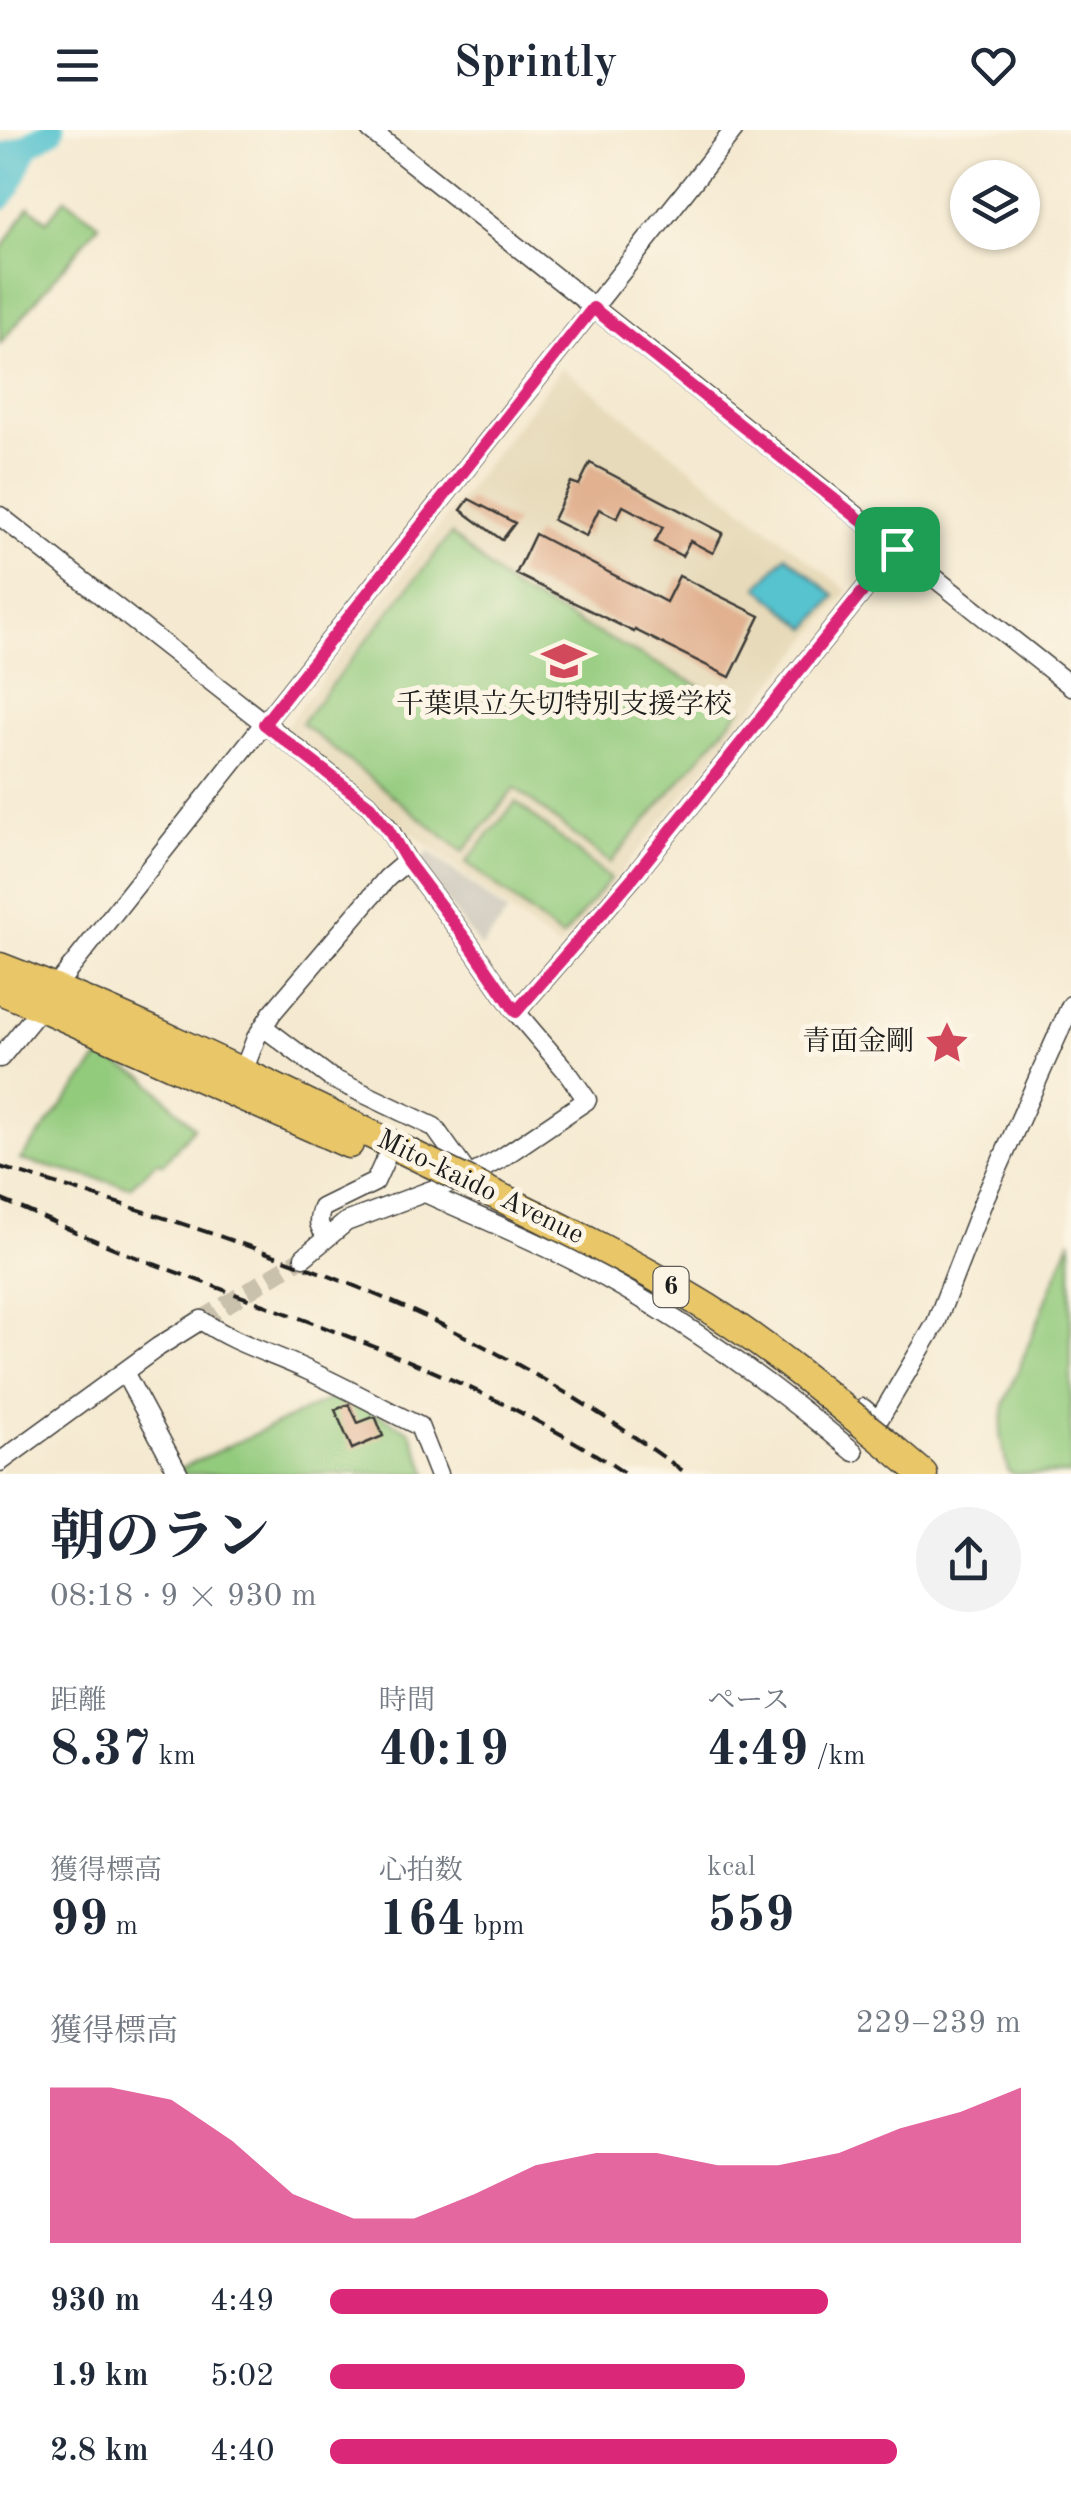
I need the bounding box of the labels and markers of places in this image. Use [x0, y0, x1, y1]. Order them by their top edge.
pin [855, 507, 940, 592]
school or university icon: 千葉県立矢切特別支援学校 [540, 637, 588, 685]
place label: 千葉県立矢切特別支援学校 [396, 689, 732, 720]
place icon: 青面金剛 [923, 1019, 971, 1067]
place label: 青面金剛 [802, 1026, 914, 1057]

